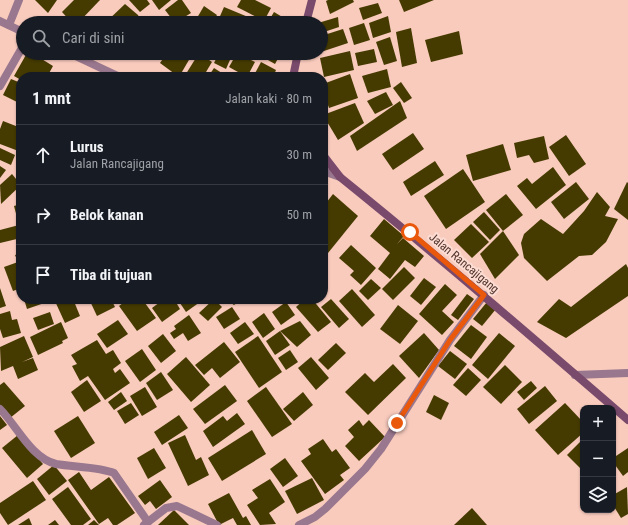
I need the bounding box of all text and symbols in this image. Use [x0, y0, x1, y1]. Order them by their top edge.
search box [16, 16, 328, 60]
icon: search [30, 27, 52, 49]
text: Cari di sini [62, 29, 124, 47]
text: 1 mnt [32, 88, 71, 108]
text: Jalan kaki · 80 m [225, 91, 312, 106]
text: Lurus [70, 138, 104, 156]
icon: ahead [32, 144, 54, 166]
text: 30 m [286, 147, 312, 162]
text: Jalan Rancajigang [70, 156, 164, 171]
icon: right [32, 204, 54, 226]
text: Belok kanan [70, 206, 144, 224]
text: 50 m [286, 207, 312, 222]
route start [401, 223, 419, 241]
street label: Jalan Rancajigang [426, 230, 502, 296]
icon: arrive [32, 264, 54, 286]
text: Tiba di tujuan [70, 266, 152, 284]
map controls [580, 405, 616, 513]
button: + [580, 405, 616, 441]
route end [388, 414, 406, 432]
button: − [580, 441, 616, 477]
button: layers [580, 477, 616, 513]

